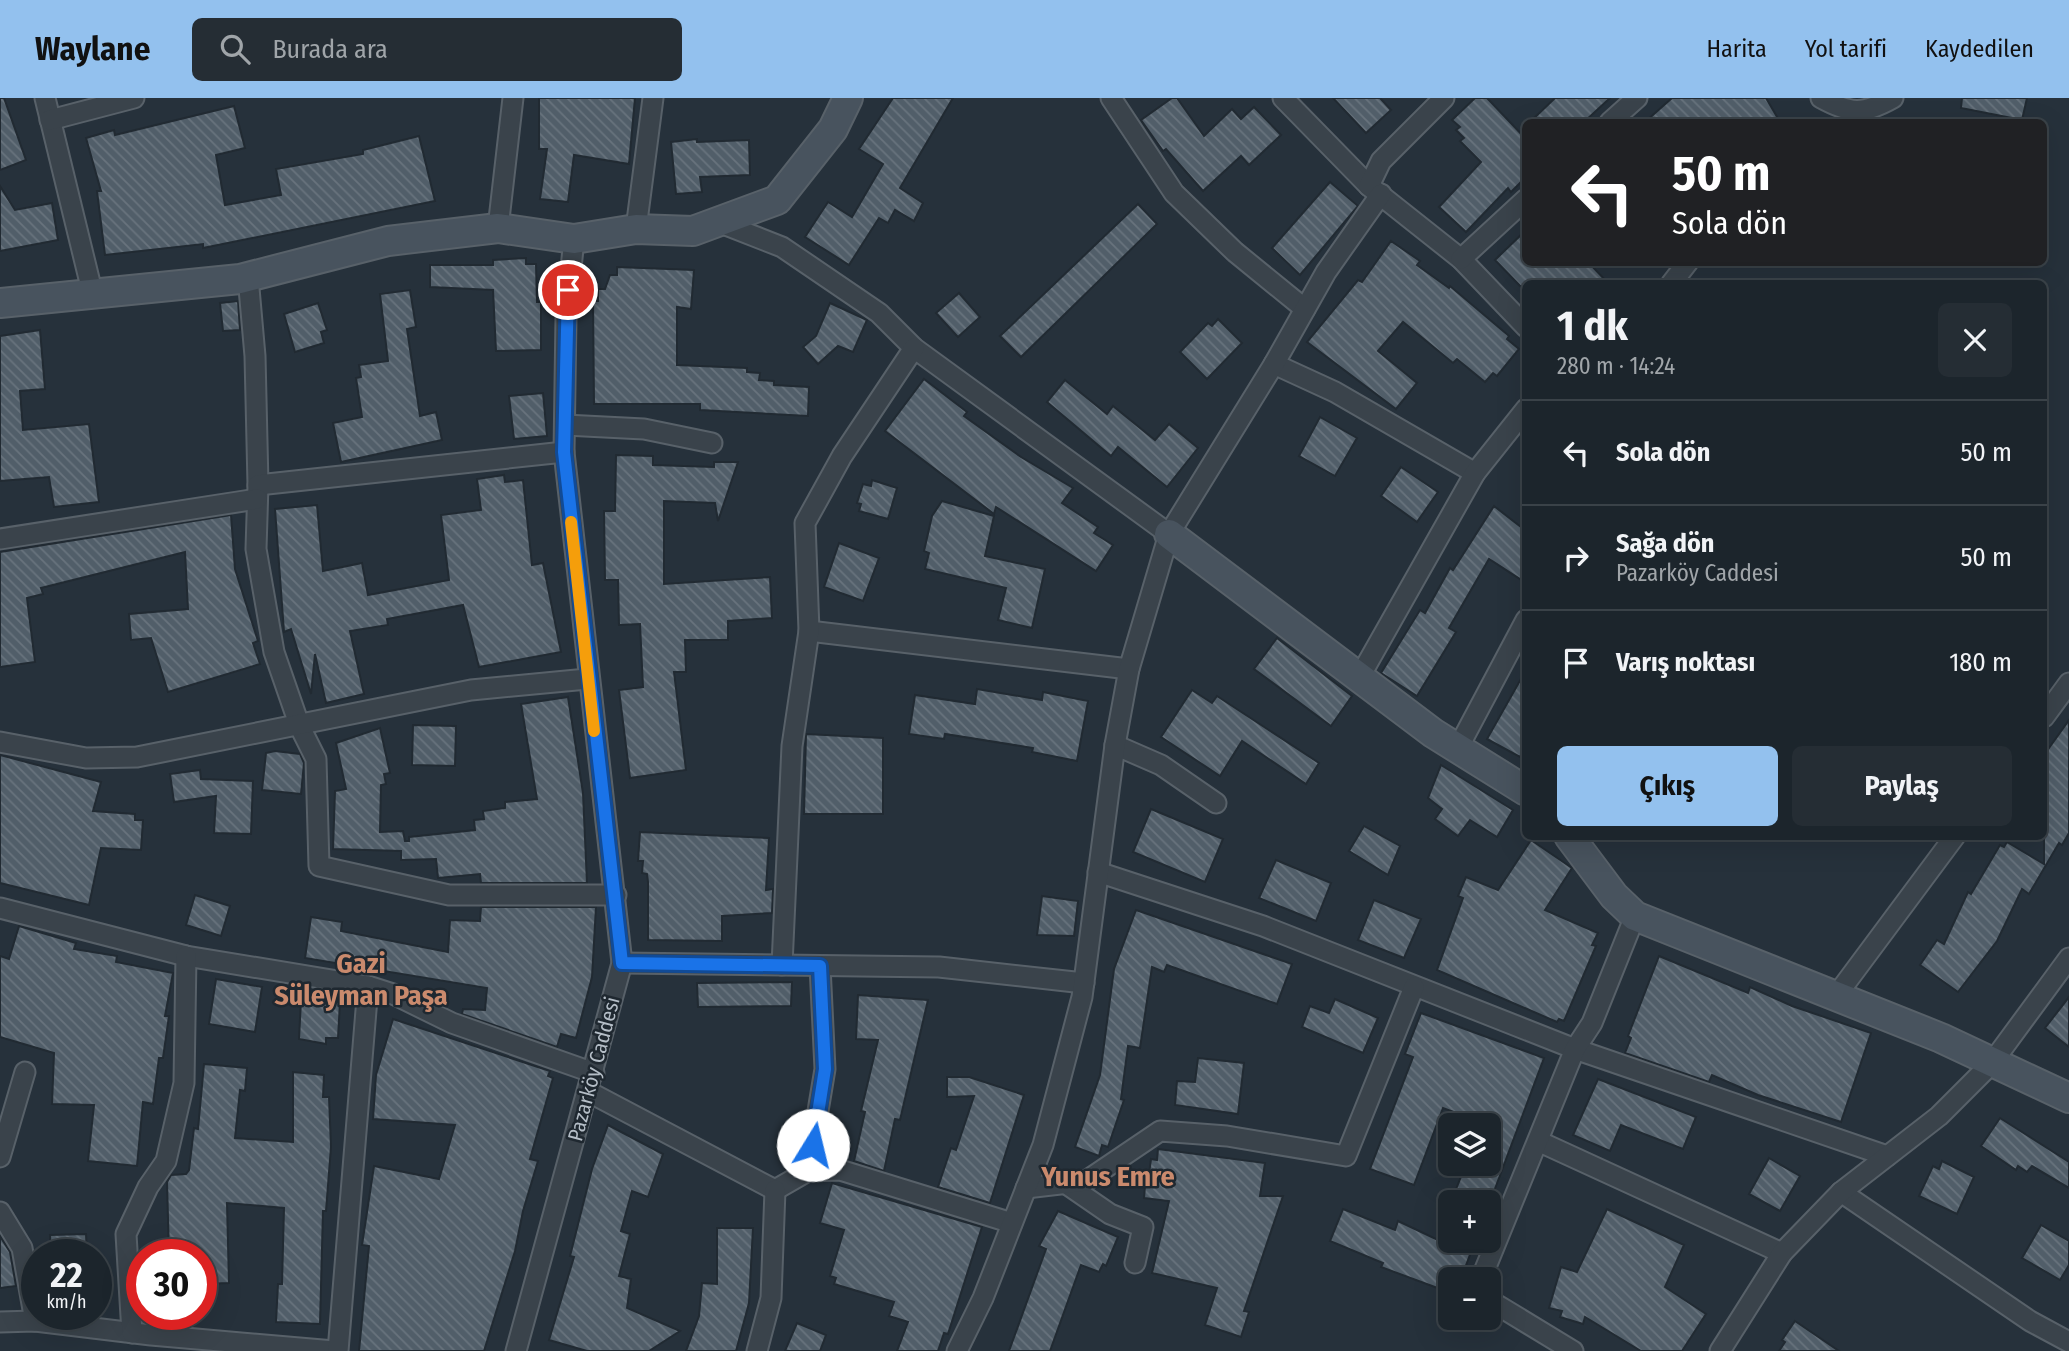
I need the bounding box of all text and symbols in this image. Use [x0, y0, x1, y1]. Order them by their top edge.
search box [192, 18, 682, 81]
text: Waylane [35, 29, 150, 69]
icon: search [216, 30, 254, 68]
text: Burada ara [272, 34, 388, 65]
text: Harita [1707, 35, 1767, 63]
text: Yol tarifi [1805, 35, 1887, 63]
text: Kaydedilen [1925, 35, 2034, 63]
text: 50 m [1672, 144, 1770, 203]
icon: left [1557, 147, 1648, 238]
text: Sola dön [1672, 204, 1787, 242]
pin [538, 260, 598, 320]
icon: arrive [549, 271, 587, 309]
text: 1 dk [1557, 301, 1628, 351]
button: close [1938, 303, 2012, 377]
text: 280 m · 14:24 [1557, 352, 1675, 380]
icon: left [1557, 434, 1595, 472]
text: Sola dön [1616, 437, 1710, 468]
text: 50 m [1960, 437, 2012, 468]
text: Sağa dön [1616, 528, 1715, 559]
icon: right [1557, 539, 1595, 577]
text: 50 m [1960, 542, 2012, 573]
text: Pazarköy Caddesi [1616, 559, 1779, 587]
icon: arrive [1557, 644, 1595, 682]
text: Varış noktası [1616, 647, 1755, 678]
text: 180 m [1949, 647, 2012, 678]
button: Çıkış [1557, 746, 1778, 826]
button: Paylaş [1792, 746, 2012, 826]
district label: Gazi Süleyman Paşa [274, 947, 448, 1012]
street label: Pazarköy Caddesi [562, 994, 626, 1144]
position arrow [776, 1108, 850, 1182]
map controls [1438, 1113, 1501, 1330]
button: layers [1438, 1113, 1501, 1176]
district label: Yunus Emre [1040, 1160, 1175, 1193]
button: + [1438, 1190, 1501, 1253]
speed limit sign: 30 [126, 1239, 217, 1330]
text: 22 [50, 1254, 83, 1296]
button: − [1438, 1267, 1501, 1330]
text: km/h [46, 1291, 87, 1313]

